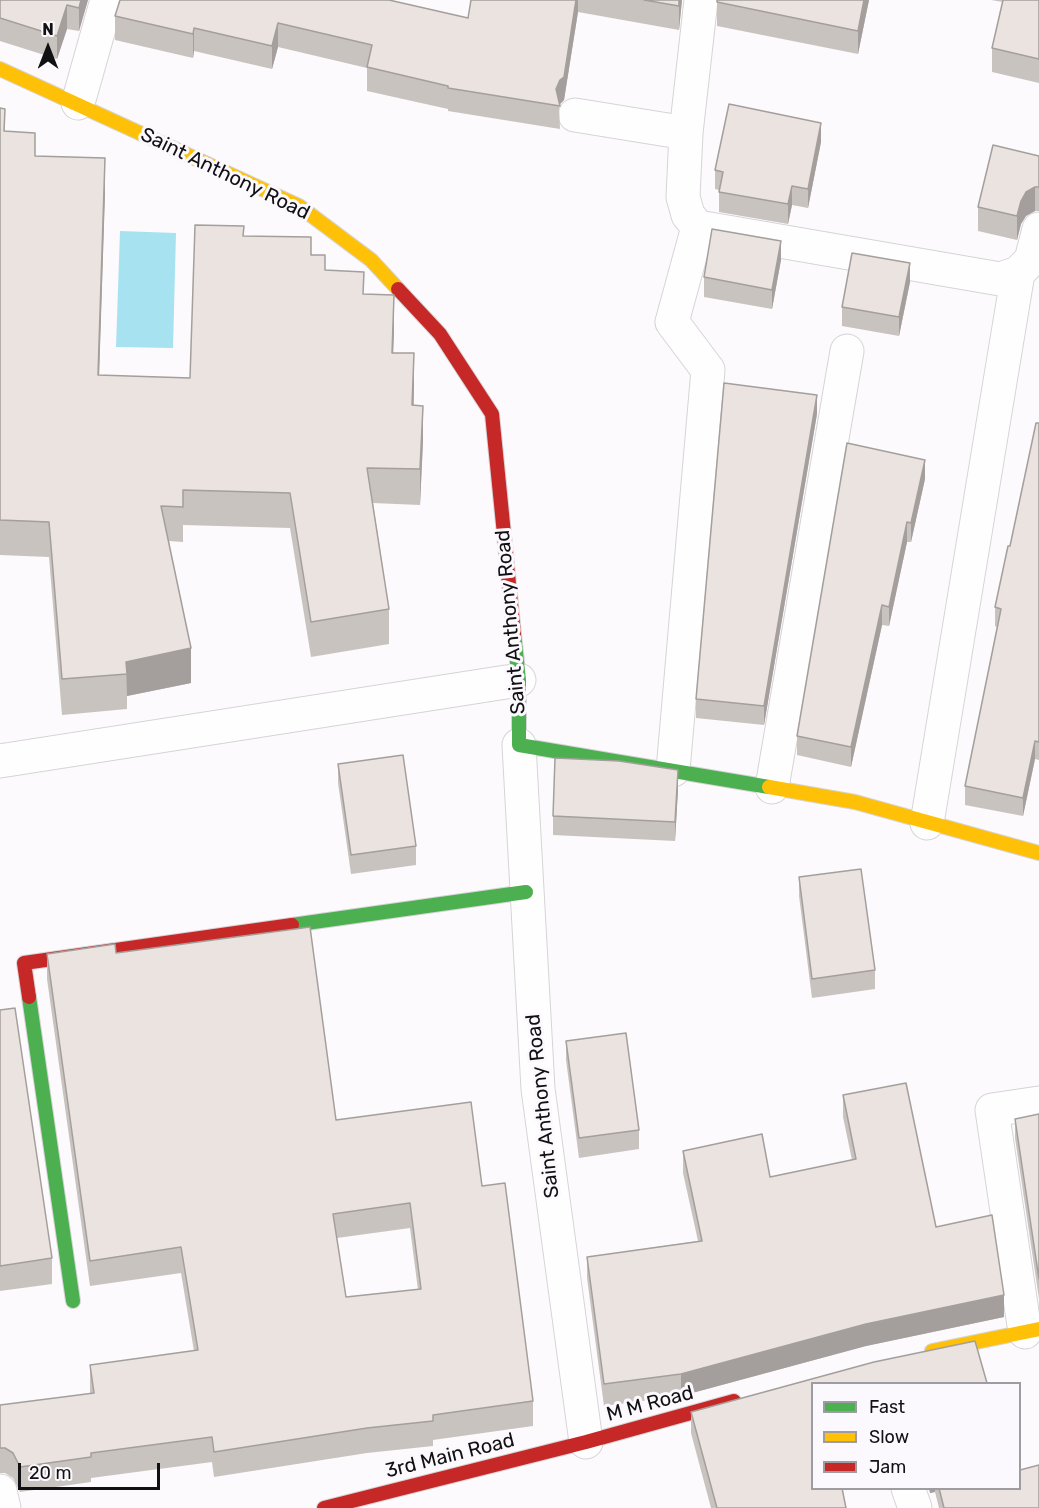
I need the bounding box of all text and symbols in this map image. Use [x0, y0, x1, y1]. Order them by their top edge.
north arrow [18, 18, 78, 78]
text: N [42, 20, 54, 39]
street label: Saint Anthony Road [137, 123, 313, 225]
street label: Saint Anthony Road [491, 529, 531, 715]
street label: Saint Anthony Road [521, 1013, 565, 1199]
street label: M M Road [604, 1381, 696, 1427]
legend [811, 1382, 1021, 1490]
text: Fast [869, 1396, 905, 1418]
text: Slow [869, 1426, 909, 1448]
street label: 3rd Main Road [383, 1428, 517, 1484]
scale bar [21, 1451, 164, 1489]
text: Jam [869, 1456, 906, 1478]
text: 20 m [29, 1462, 71, 1484]

